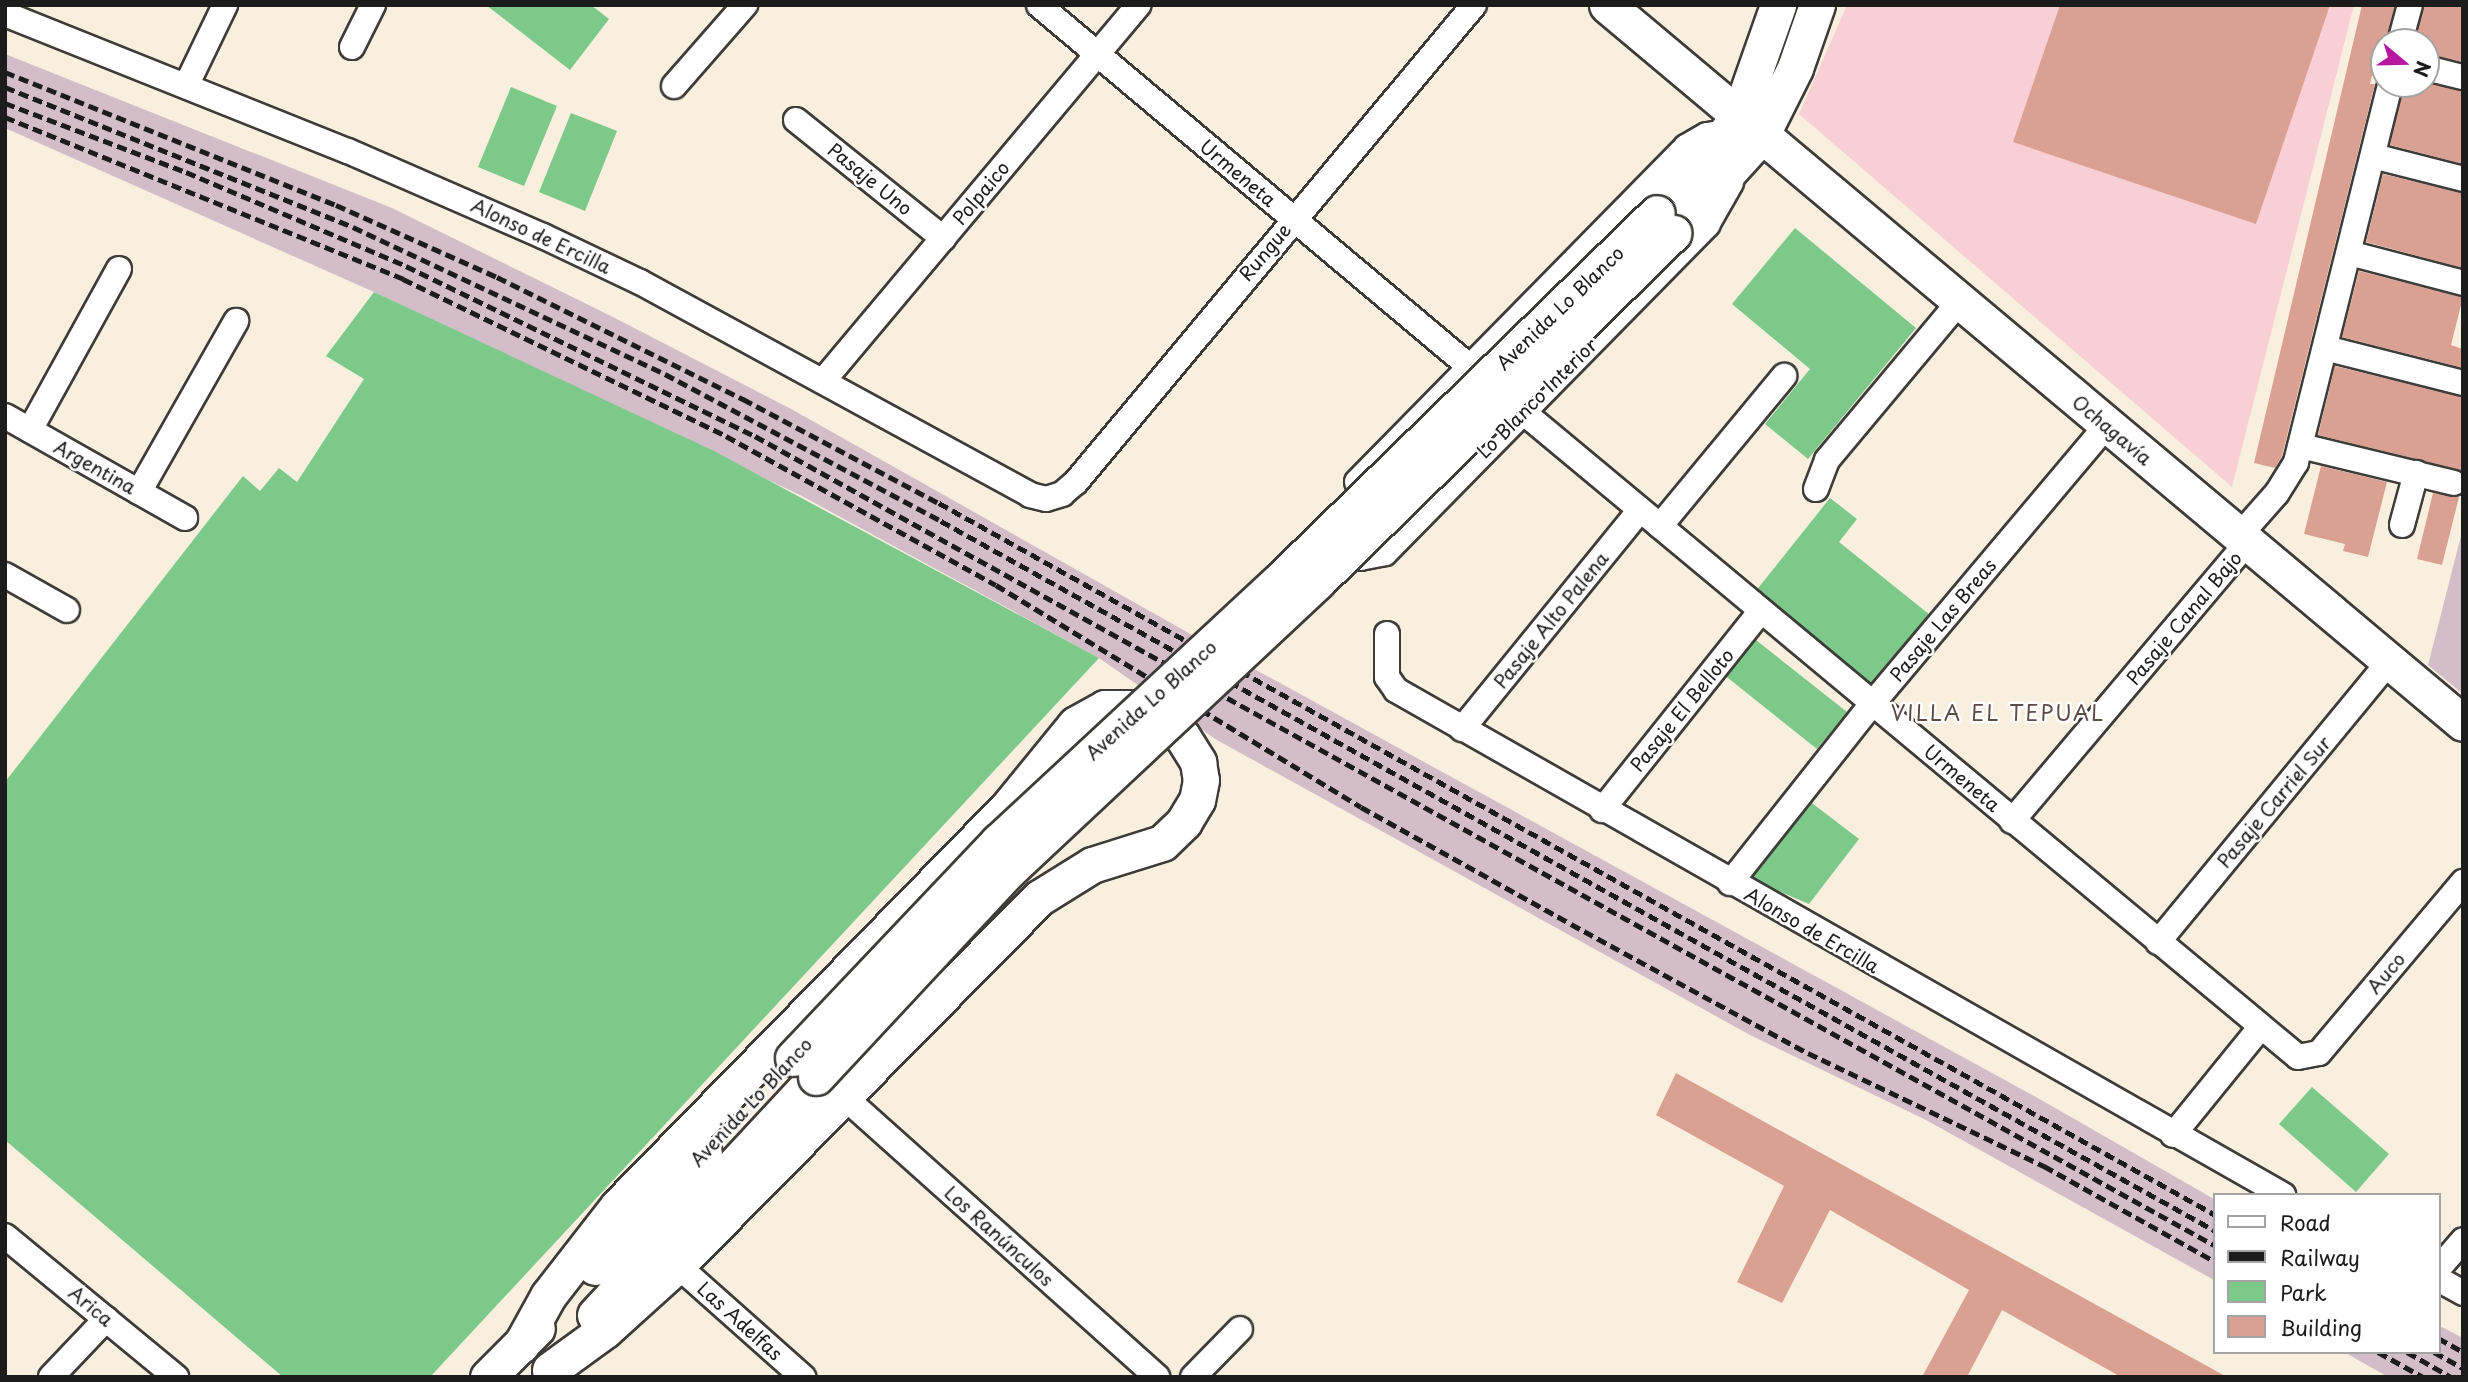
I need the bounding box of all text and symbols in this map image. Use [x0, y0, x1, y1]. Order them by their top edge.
north arrow [2370, 28, 2440, 98]
text: N [2407, 58, 2439, 81]
street label: Urmeneta [1195, 135, 1281, 211]
street label: Pasaje Uno [823, 138, 917, 220]
street label: Polpaico [948, 157, 1014, 229]
street label: Alonso de Ercilla [467, 193, 615, 279]
street label: Rungue [1234, 218, 1296, 286]
street label: Avenida Lo Blanco [1491, 241, 1629, 375]
street label: Lo Blanco Interior [1471, 332, 1603, 464]
street label: Ochagavía [2068, 390, 2156, 470]
street label: Argentina [50, 435, 140, 499]
street label: Pasaje Alto Palena [1489, 547, 1613, 693]
street label: Pasaje Canal Bajo [2122, 548, 2246, 688]
street label: Pasaje Las Breas [1885, 554, 2001, 686]
street label: Avenida Lo Blanco [1081, 635, 1221, 765]
street label: Pasaje El Belloto [1625, 644, 1739, 776]
district label: VILLA EL TEPUAL [1894, 699, 2102, 725]
street label: Pasaje Carriel Sur [2212, 732, 2336, 872]
street label: Urmeneta [1919, 740, 2005, 816]
street label: Alonso de Ercilla [1740, 882, 1884, 978]
street label: Auco [2362, 948, 2410, 998]
street label: Avenida Lo Blanco [685, 1033, 817, 1171]
street label: Los Ranúnculos [940, 1181, 1058, 1291]
legend [2212, 1193, 2440, 1354]
text: Road [2280, 1206, 2331, 1238]
text: Railway [2280, 1241, 2360, 1273]
text: Park [2280, 1276, 2327, 1308]
street label: Las Adelfas [693, 1277, 787, 1365]
street label: Arica [64, 1281, 118, 1331]
text: Building [2280, 1311, 2362, 1343]

